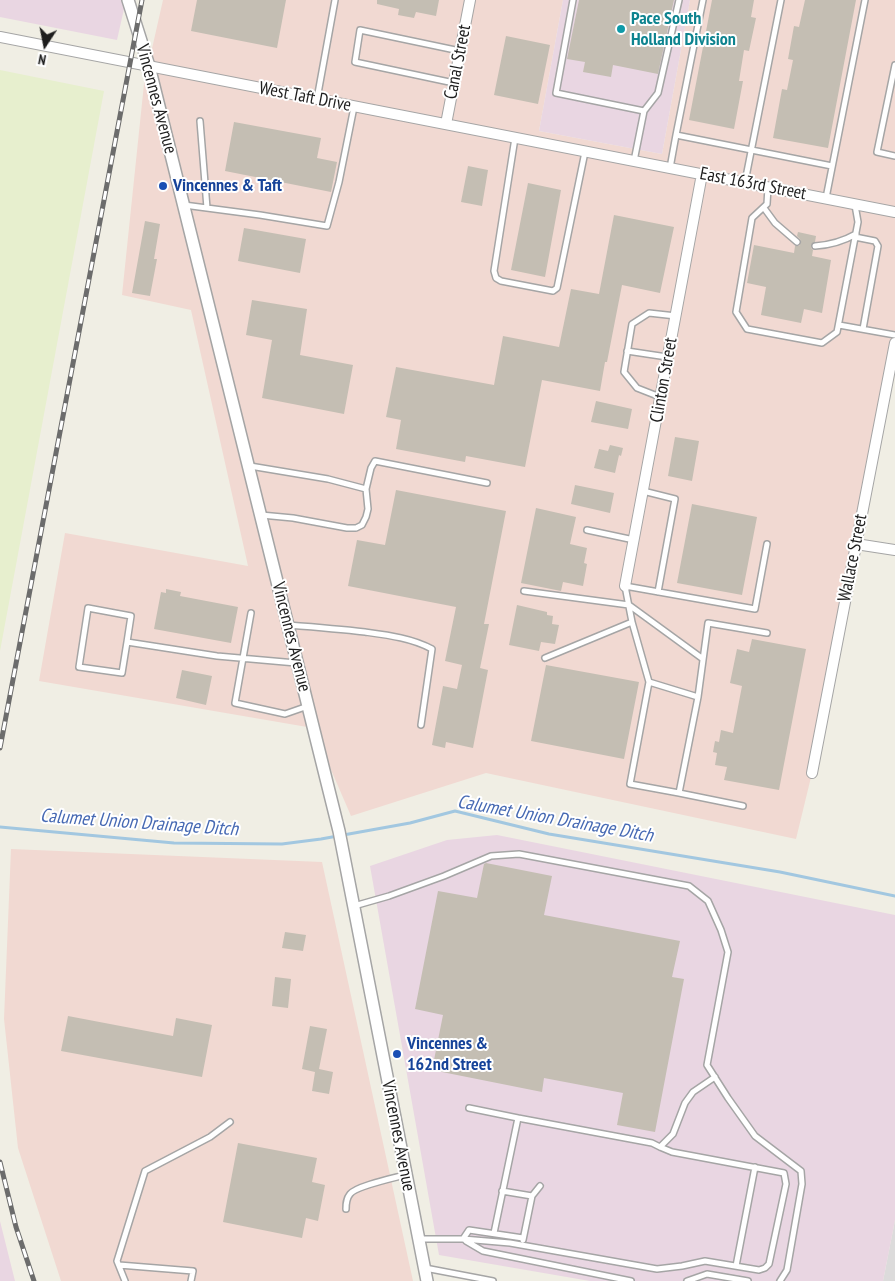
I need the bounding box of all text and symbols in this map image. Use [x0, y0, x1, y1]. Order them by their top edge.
place label: Pace South Holland Division [631, 8, 736, 50]
north arrow [20, 20, 70, 70]
street label: Canal Street [440, 23, 476, 101]
marker: Pace South Holland Division [615, 23, 627, 35]
street label: Vincennes Avenue [131, 42, 181, 156]
text: N [37, 50, 48, 69]
street label: West Taft Drive [257, 77, 353, 117]
street label: East 163rd Street [698, 163, 808, 205]
place label: Vincennes & Taft [173, 175, 282, 197]
marker: Vincennes & Taft [157, 180, 169, 192]
street label: Clinton Street [646, 336, 682, 424]
street label: Wallace Street [834, 512, 872, 604]
street label: Vincennes Avenue [267, 580, 315, 694]
water label: Calumet Union Drainage Ditch [455, 791, 655, 847]
water label: Calumet Union Drainage Ditch [39, 805, 239, 841]
place label: Vincennes & 162nd Street [407, 1033, 492, 1076]
marker: Vincennes & 162nd Street [391, 1048, 403, 1060]
street label: Vincennes Avenue [377, 1079, 419, 1193]

